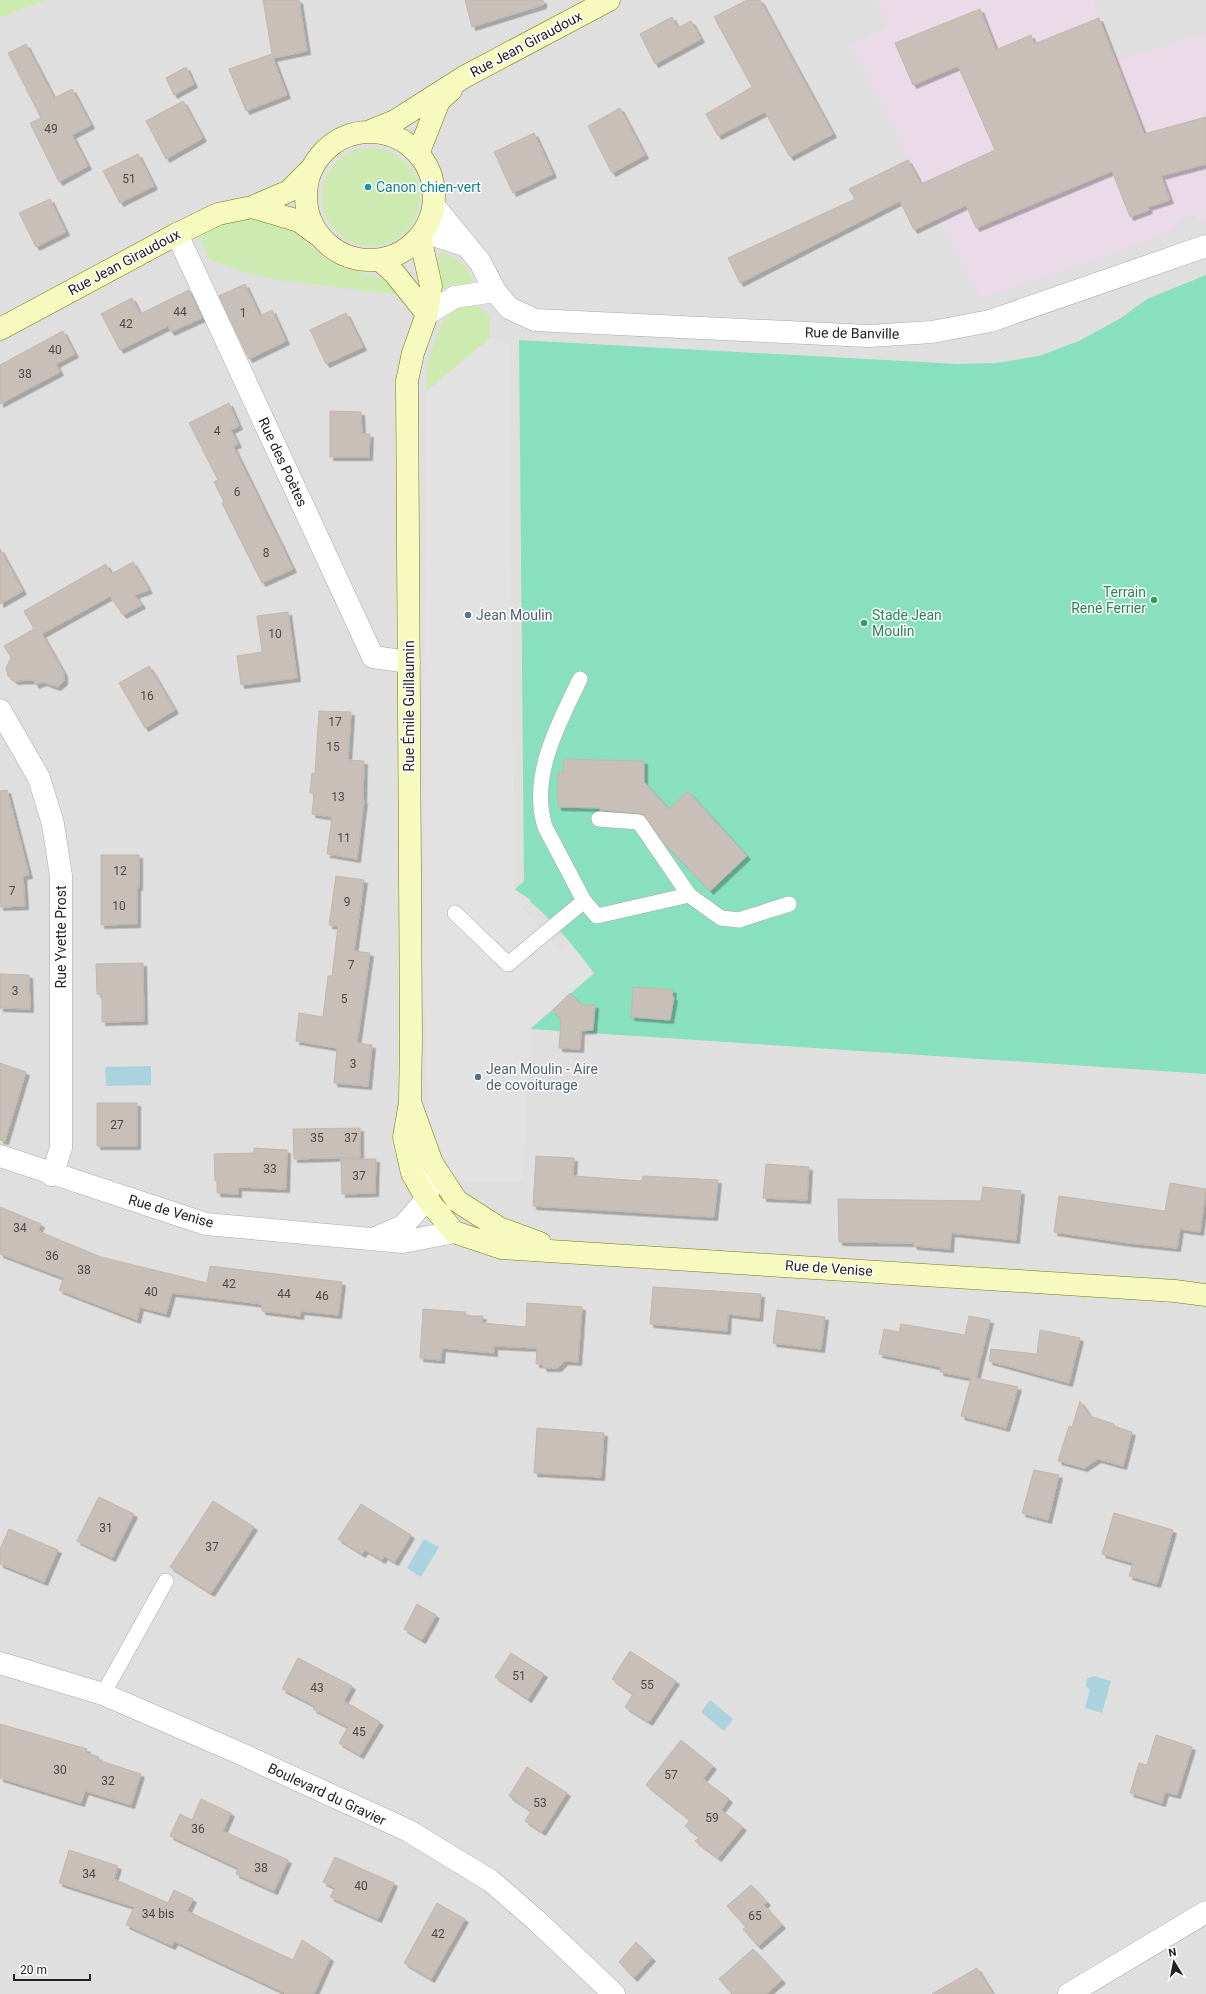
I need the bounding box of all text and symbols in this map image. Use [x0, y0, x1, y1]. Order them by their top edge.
street label: Rue Jean Giraudoux [467, 8, 585, 80]
house number: 49 [44, 122, 58, 136]
house number: 51 [122, 172, 136, 186]
place label: Canon chien-vert [376, 179, 481, 195]
marker: Canon chien-vert [363, 182, 373, 192]
street label: Rue Jean Giraudoux [65, 226, 183, 298]
house number: 44 [173, 305, 187, 319]
house number: 1 [240, 306, 246, 320]
house number: 42 [119, 317, 133, 331]
street label: Rue de Banville [805, 324, 899, 342]
house number: 40 [48, 343, 62, 357]
house number: 38 [18, 367, 32, 381]
street label: Rue des Poètes [255, 415, 311, 509]
house number: 4 [214, 424, 221, 438]
house number: 6 [234, 485, 241, 499]
house number: 8 [263, 546, 270, 560]
place label: Terrain René Ferrier [1071, 584, 1146, 616]
marker: Terrain René Ferrier [1149, 595, 1159, 605]
place label: Jean Moulin [476, 607, 552, 623]
place label: Stade Jean Moulin [872, 607, 942, 639]
marker: Jean Moulin [463, 610, 473, 620]
marker: Stade Jean Moulin [859, 618, 869, 628]
house number: 10 [268, 627, 282, 641]
street label: Rue Émile Guillaumin [400, 640, 417, 772]
house number: 16 [140, 689, 154, 703]
house number: 17 [328, 715, 342, 729]
house number: 15 [326, 740, 340, 754]
house number: 13 [331, 790, 345, 804]
house number: 11 [337, 831, 351, 845]
house number: 12 [113, 864, 127, 878]
house number: 7 [9, 884, 16, 898]
street label: Rue Yvette Prost [53, 885, 69, 988]
house number: 9 [344, 895, 350, 909]
house number: 10 [112, 899, 126, 913]
house number: 7 [348, 958, 355, 972]
house number: 3 [12, 984, 18, 998]
house number: 5 [341, 992, 348, 1006]
house number: 3 [350, 1057, 356, 1071]
place label: Jean Moulin - Aire de covoiturage [486, 1061, 598, 1093]
marker: Jean Moulin - Aire de covoiturage [473, 1072, 483, 1082]
house number: 27 [110, 1118, 124, 1132]
house number: 35 [310, 1131, 324, 1145]
house number: 37 [344, 1131, 358, 1145]
house number: 33 [263, 1162, 277, 1176]
house number: 37 [352, 1169, 366, 1183]
street label: Rue de Venise [127, 1191, 215, 1231]
house number: 34 [13, 1221, 27, 1235]
house number: 36 [45, 1249, 59, 1263]
street label: Rue de Venise [785, 1257, 873, 1279]
house number: 38 [77, 1263, 91, 1277]
house number: 42 [222, 1277, 236, 1291]
house number: 40 [144, 1285, 158, 1299]
house number: 44 [277, 1287, 291, 1301]
house number: 46 [315, 1289, 329, 1303]
house number: 31 [99, 1521, 113, 1535]
house number: 37 [205, 1540, 219, 1554]
house number: 51 [512, 1669, 526, 1683]
house number: 55 [640, 1678, 654, 1692]
house number: 43 [310, 1681, 324, 1695]
house number: 45 [352, 1725, 366, 1739]
street label: Boulevard du Gravier [265, 1760, 389, 1828]
house number: 30 [53, 1763, 67, 1777]
house number: 57 [664, 1768, 678, 1782]
house number: 32 [101, 1774, 115, 1788]
house number: 53 [533, 1796, 547, 1810]
house number: 59 [705, 1811, 719, 1825]
house number: 36 [191, 1822, 205, 1836]
house number: 38 [254, 1861, 268, 1875]
house number: 34 [82, 1867, 96, 1881]
house number: 40 [354, 1879, 368, 1893]
house number: 34 bis [142, 1907, 174, 1921]
house number: 65 [748, 1909, 762, 1923]
house number: 42 [431, 1927, 445, 1941]
north arrow [1154, 1942, 1194, 1982]
text: N [1167, 1946, 1178, 1960]
scale bar [14, 1956, 90, 1982]
text: 20 m [20, 1963, 47, 1977]

